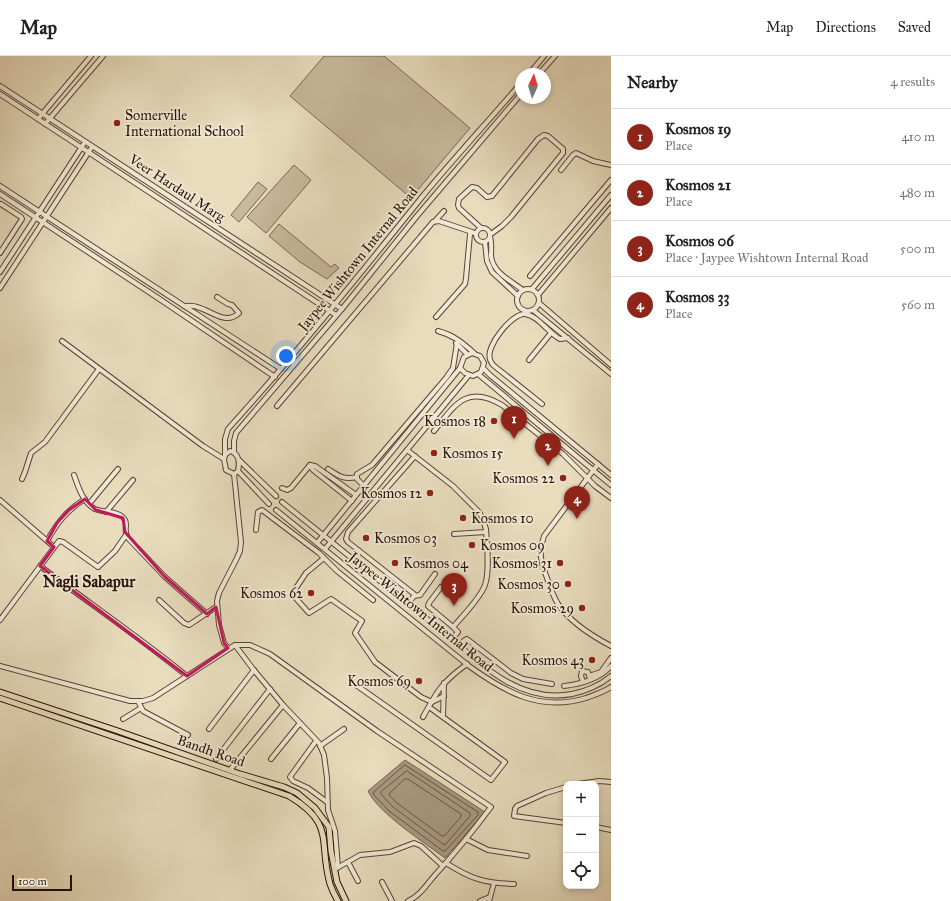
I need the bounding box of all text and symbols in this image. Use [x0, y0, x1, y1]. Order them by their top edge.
text: Map [20, 16, 57, 39]
text: Map [766, 19, 793, 36]
text: Directions [815, 19, 876, 36]
text: Saved [898, 19, 931, 36]
north arrow [515, 68, 551, 104]
text: Nearby [627, 72, 678, 93]
text: 4 results [890, 74, 935, 90]
place label: Somerville International School [125, 107, 244, 140]
marker: Somerville International School [112, 118, 122, 128]
text: Kosmos 19 [665, 120, 731, 138]
text: 1 [637, 129, 643, 145]
text: 410 m [901, 129, 935, 145]
text: Place [665, 138, 692, 154]
street label: Veer Hardaul Marg [125, 150, 229, 226]
text: Kosmos 21 [665, 176, 731, 194]
street label: Jaypee Wishtown Internal Road [293, 183, 422, 337]
text: 2 [637, 185, 643, 201]
text: 480 m [900, 185, 935, 201]
text: Place [665, 194, 692, 210]
text: Kosmos 06 [665, 232, 734, 250]
text: 3 [637, 241, 643, 257]
text: 500 m [900, 241, 935, 257]
text: Place · Jaypee Wishtown Internal Road [665, 250, 869, 266]
text: Kosmos 33 [665, 288, 730, 306]
text: 4 [636, 297, 644, 313]
text: 560 m [901, 297, 935, 313]
text: Place [665, 306, 692, 322]
your location [276, 346, 296, 366]
pin: 1 [501, 406, 527, 439]
place label: Kosmos 18 [424, 413, 486, 430]
marker: Kosmos 18 [489, 416, 499, 426]
pin: 2 [535, 433, 561, 466]
place label: Kosmos 15 [442, 445, 503, 462]
marker: Kosmos 15 [429, 448, 439, 458]
place label: Kosmos 22 [492, 470, 555, 487]
marker: Kosmos 22 [558, 473, 568, 483]
place label: Kosmos 12 [361, 485, 422, 502]
pin: 4 [564, 486, 590, 519]
marker: Kosmos 12 [425, 488, 435, 498]
place label: Kosmos 10 [471, 510, 534, 527]
marker: Kosmos 10 [458, 513, 468, 523]
place label: Kosmos 03 [374, 530, 437, 547]
marker: Kosmos 03 [361, 533, 371, 543]
place label: Kosmos 09 [480, 537, 545, 554]
marker: Kosmos 09 [467, 540, 477, 550]
street label: Jaypee Wishtown Internal Road [343, 547, 497, 676]
place label: Kosmos 04 [403, 555, 469, 572]
place label: Kosmos 31 [492, 555, 552, 572]
marker: Kosmos 04 [390, 558, 400, 568]
marker: Kosmos 31 [555, 558, 565, 568]
district label: Nagli Sabapur [43, 572, 136, 592]
pin: 3 [441, 573, 467, 606]
place label: Kosmos 30 [497, 576, 560, 593]
marker: Kosmos 30 [563, 579, 573, 589]
place label: Kosmos 62 [240, 585, 303, 602]
marker: Kosmos 62 [306, 588, 316, 598]
place label: Kosmos 29 [511, 600, 574, 617]
marker: Kosmos 29 [577, 603, 587, 613]
place label: Kosmos 43 [522, 652, 584, 669]
marker: Kosmos 43 [587, 655, 597, 665]
place label: Kosmos 69 [347, 673, 411, 690]
marker: Kosmos 69 [414, 676, 424, 686]
street label: Bandh Road [175, 732, 247, 770]
map controls [563, 781, 599, 889]
button: + [563, 781, 599, 817]
button: − [563, 817, 599, 853]
button: locate [563, 853, 599, 889]
scale bar [12, 873, 72, 892]
text: 100 m [18, 875, 47, 888]

